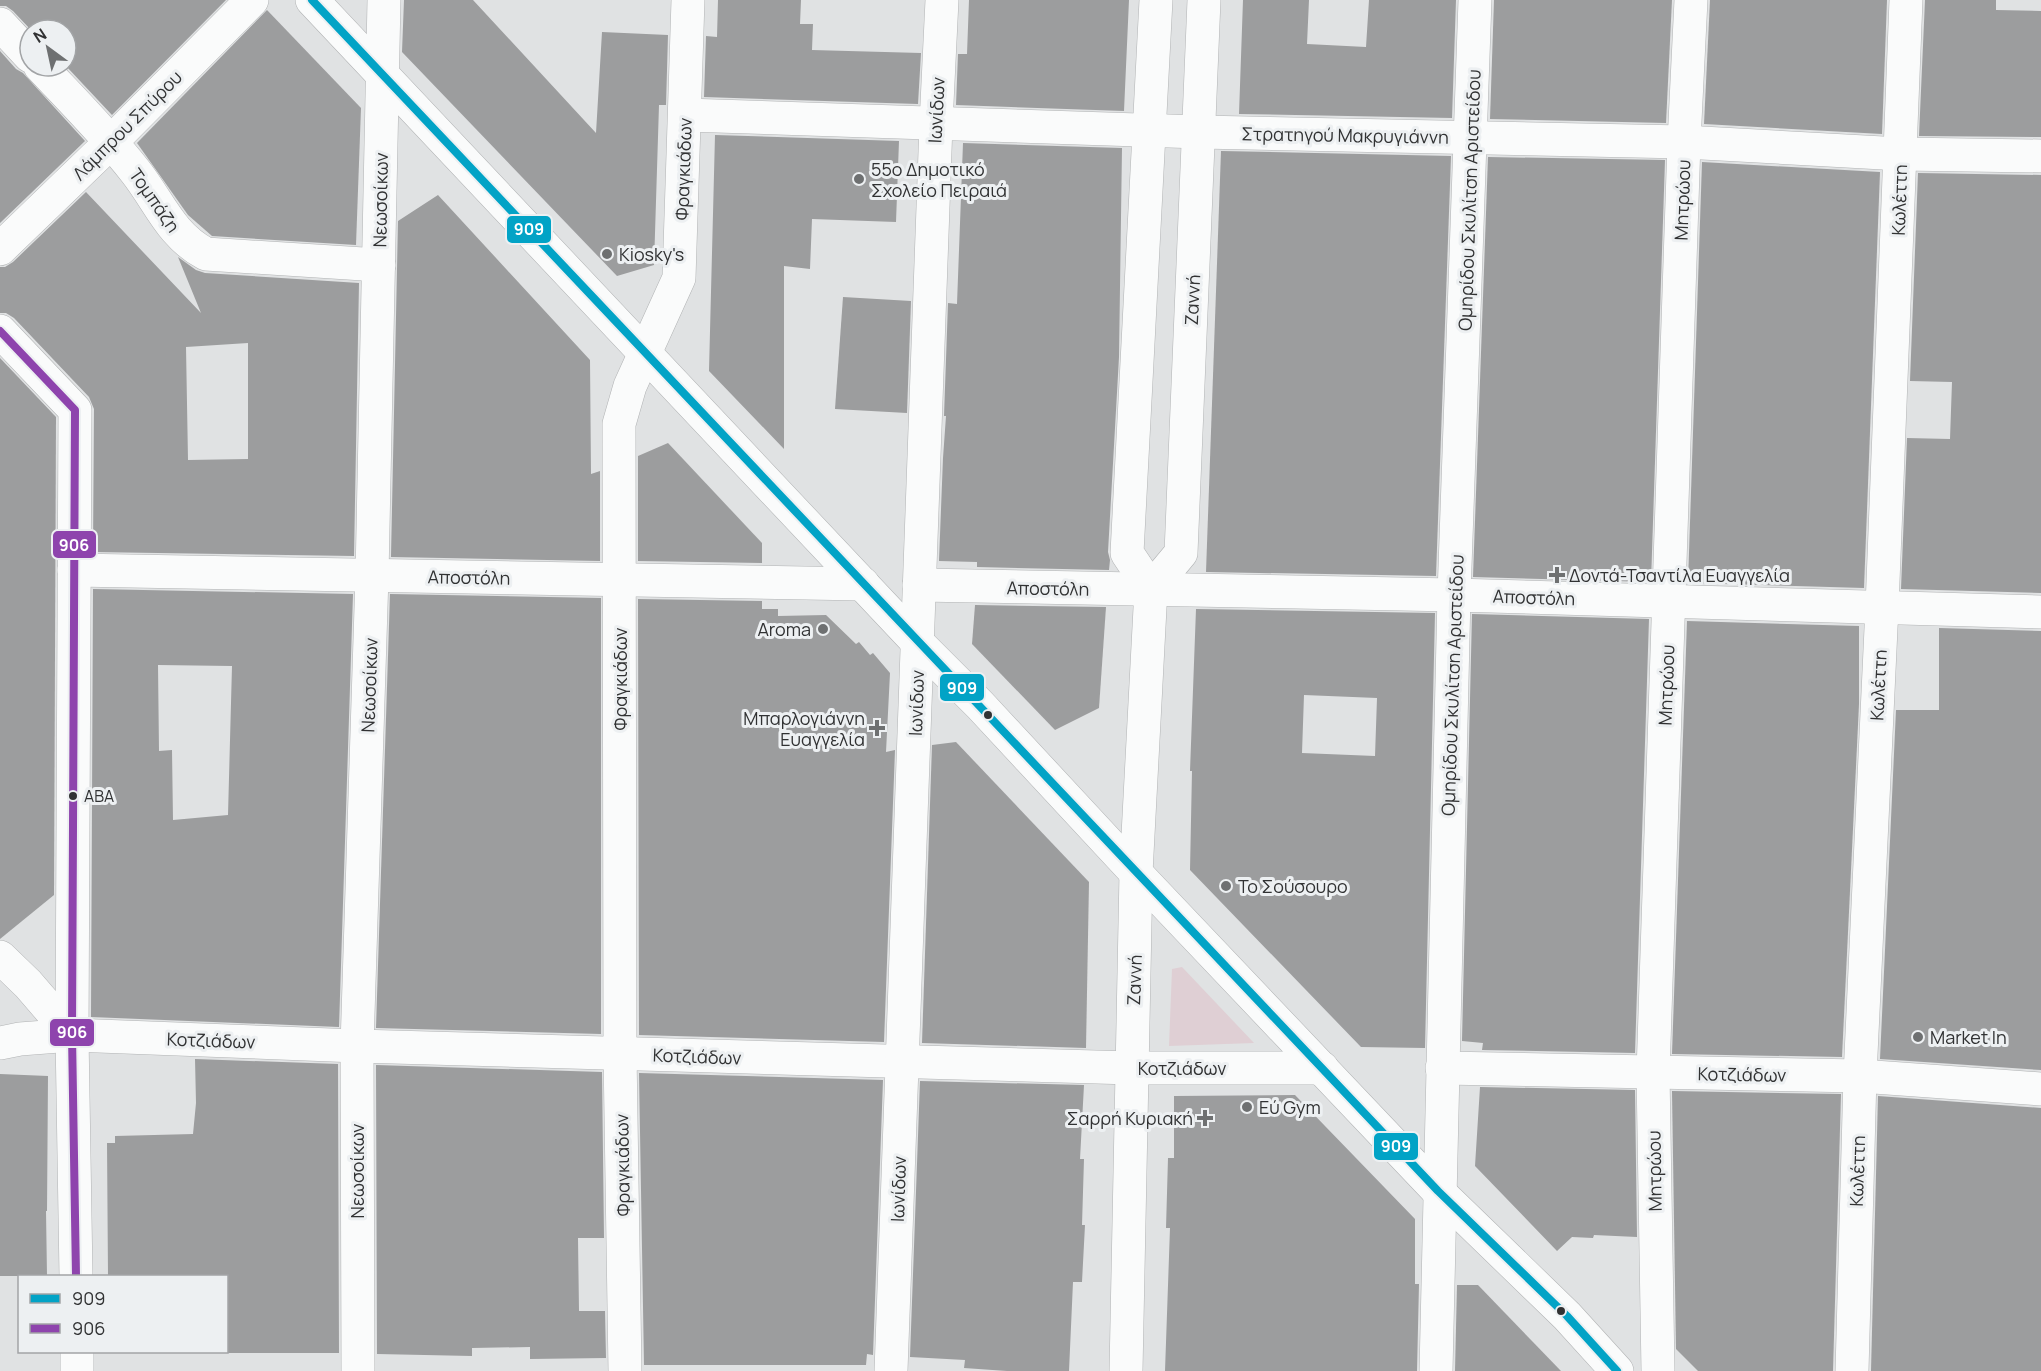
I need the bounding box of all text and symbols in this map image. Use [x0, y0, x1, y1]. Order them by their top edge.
north arrow [18, 18, 78, 78]
text: N [29, 23, 51, 48]
street label: Λάμπρου Σπύρου [67, 65, 187, 185]
street label: Ομηρίδου Σκυλίτση Αριστείδου [1452, 69, 1486, 331]
street label: Ιωνίδων [922, 76, 950, 144]
street label: Φραγκιάδων [669, 117, 697, 221]
street label: Στρατηγού Μακρυγιάννη [1241, 121, 1449, 149]
street label: Νεωσοίκων [367, 152, 393, 248]
place label: 55ο Δημοτικό Σχολείο Πειραιά [871, 157, 1007, 202]
street label: Μητρώου [1669, 159, 1695, 241]
street label: Τομπάζη [124, 163, 186, 237]
street label: Κωλέττη [1886, 164, 1912, 236]
marker: 55ο Δημοτικό Σχολείο Πειραιά [852, 172, 866, 186]
line badge: 909 [506, 215, 552, 244]
text: 909 [514, 218, 544, 240]
place label: Kiosky's [619, 242, 684, 266]
marker: Kiosky's [600, 247, 614, 261]
street label: Ζαννή [1179, 274, 1205, 326]
line badge: 906 [52, 530, 97, 559]
text: 906 [59, 534, 89, 556]
street label: Ομηρίδου Σκυλίτση Αριστείδου [1435, 554, 1469, 816]
place label: Δοντά-Τσαντίλα Ευαγγελία [1569, 563, 1790, 587]
street label: Αποστόλη [427, 564, 511, 590]
marker: Δοντά-Τσαντίλα Ευαγγελία [1550, 568, 1564, 582]
street label: Αποστόλη [1006, 575, 1090, 601]
street label: Αποστόλη [1492, 584, 1576, 610]
place label: Aroma [757, 617, 811, 641]
marker: Aroma [816, 622, 830, 636]
street label: Φραγκιάδων [608, 628, 632, 730]
street label: Νεωσοίκων [355, 637, 383, 733]
street label: Μητρώου [1653, 644, 1679, 726]
street label: Κωλέττη [1864, 649, 1892, 721]
street label: Ιωνίδων [903, 669, 929, 737]
line badge: 909 [939, 673, 985, 702]
text: 909 [947, 677, 977, 699]
place label: Μπαρλογιάννη Ευαγγελία [743, 706, 865, 751]
unlabelled marker [982, 709, 994, 721]
marker: Μπαρλογιάννη Ευαγγελία [870, 721, 884, 735]
place label: ΑΒΑ [84, 785, 114, 807]
marker: ΑΒΑ [67, 790, 79, 802]
place label: Το Σούσουρο [1238, 874, 1348, 898]
marker: Το Σούσουρο [1219, 879, 1233, 893]
street label: Ζαννή [1121, 954, 1147, 1006]
line badge: 906 [49, 1018, 95, 1047]
text: 906 [57, 1021, 87, 1043]
place label: Market In [1930, 1025, 2007, 1049]
street label: Κοτζιάδων [166, 1026, 256, 1054]
marker: Market In [1911, 1030, 1925, 1044]
street label: Κοτζιάδων [652, 1042, 742, 1070]
street label: Κοτζιάδων [1138, 1056, 1226, 1080]
street label: Κοτζιάδων [1697, 1061, 1787, 1087]
place label: Εύ Gym [1259, 1095, 1321, 1119]
marker: Εύ Gym [1240, 1100, 1254, 1114]
place label: Σαρρή Κυριακή [1067, 1106, 1193, 1130]
marker: Σαρρή Κυριακή [1198, 1111, 1212, 1125]
street label: Φραγκιάδων [609, 1113, 635, 1217]
street label: Νεωσοίκων [345, 1124, 369, 1218]
street label: Μητρώου [1641, 1130, 1667, 1212]
line badge: 909 [1373, 1132, 1419, 1161]
text: 909 [1381, 1135, 1411, 1157]
street label: Κωλέττη [1844, 1135, 1870, 1207]
street label: Ιωνίδων [885, 1155, 911, 1223]
legend [18, 1275, 228, 1353]
text: 909 [72, 1286, 105, 1310]
unlabelled marker [1555, 1305, 1567, 1317]
text: 906 [72, 1316, 105, 1340]

